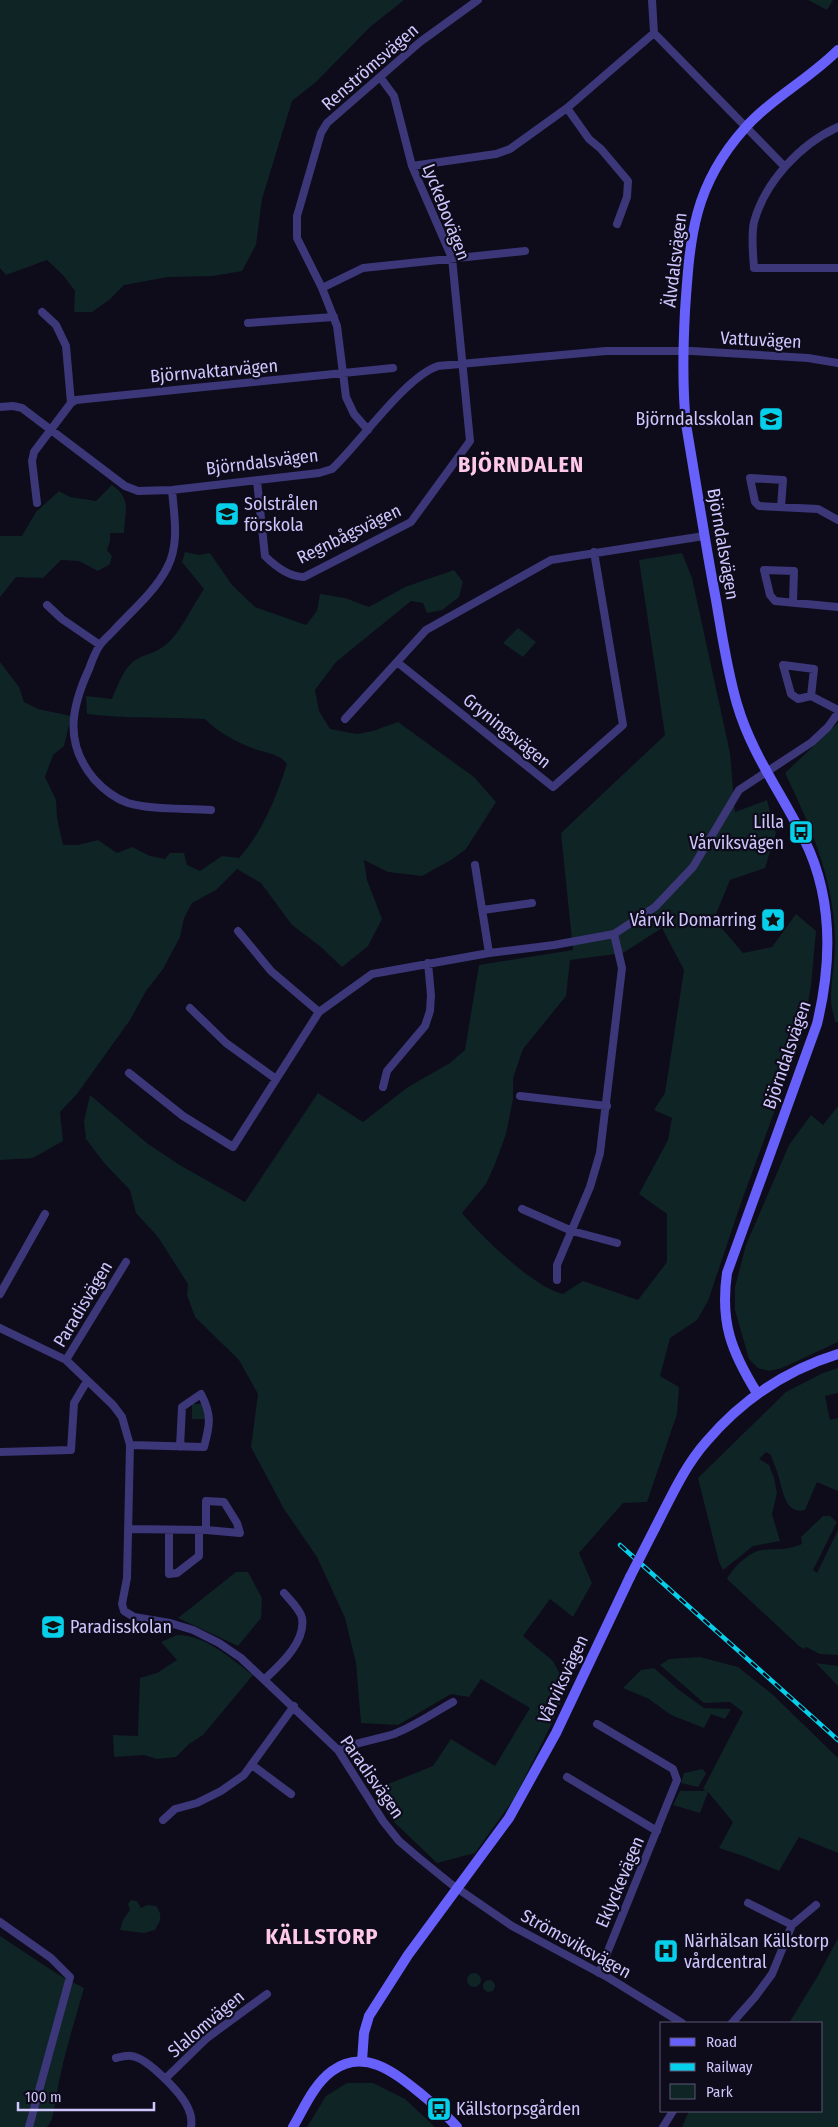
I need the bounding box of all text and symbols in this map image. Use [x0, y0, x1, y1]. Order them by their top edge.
street label: Renströmsvägen [317, 19, 423, 115]
street label: Lyckebovägen [418, 161, 474, 263]
street label: Älvdalsvägen [658, 211, 692, 309]
street label: Vattuvägen [720, 327, 802, 353]
street label: Björnvaktarvägen [149, 354, 279, 388]
school or university icon: Björndalsskolan [758, 406, 784, 432]
place label: Björndalsskolan [635, 408, 754, 430]
street label: Björndalsvägen [205, 444, 319, 480]
district label: BJÖRNDALEN [458, 451, 584, 478]
street label: Björndalsvägen [702, 486, 744, 602]
place label: Solstrålen förskola [244, 493, 318, 536]
street label: Regnbågsvägen [293, 499, 405, 569]
school or university icon: Solstrålen förskola [214, 501, 240, 527]
street label: Gryningsvägen [459, 689, 555, 773]
place label: Lilla Vårviksvägen [689, 811, 784, 854]
bus stop icon: Lilla Vårviksvägen [788, 819, 814, 845]
place icon: Vårvik Domarring [760, 907, 786, 933]
place label: Vårvik Domarring [630, 909, 757, 931]
street label: Björndalsvägen [758, 998, 816, 1112]
street label: Paradisvägen [49, 1257, 117, 1351]
school or university icon: Paradisskolan [40, 1614, 66, 1640]
place label: Paradisskolan [70, 1616, 172, 1638]
street label: Vårviksvägen [533, 1631, 593, 1727]
street label: Paradisvägen [335, 1731, 409, 1823]
street label: Eklyckevägen [591, 1833, 649, 1931]
street label: Strömsviksvägen [517, 1905, 635, 1983]
district label: KÄLLSTORP [265, 1923, 379, 1950]
place label: Närhälsan Källstorp vårdcentral [684, 1930, 829, 1973]
hospital icon: Närhälsan Källstorp vårdcentral [653, 1938, 679, 1964]
street label: Slalomvägen [163, 1986, 249, 2062]
legend [660, 2022, 823, 2112]
text: Road [706, 2033, 737, 2051]
text: Railway [706, 2058, 753, 2076]
scale bar [18, 2080, 154, 2112]
text: Park [706, 2083, 733, 2101]
text: 100 m [25, 2088, 62, 2106]
bus stop icon: Källstorpsgården [426, 2096, 452, 2122]
place label: Källstorpsgården [456, 2098, 581, 2120]

